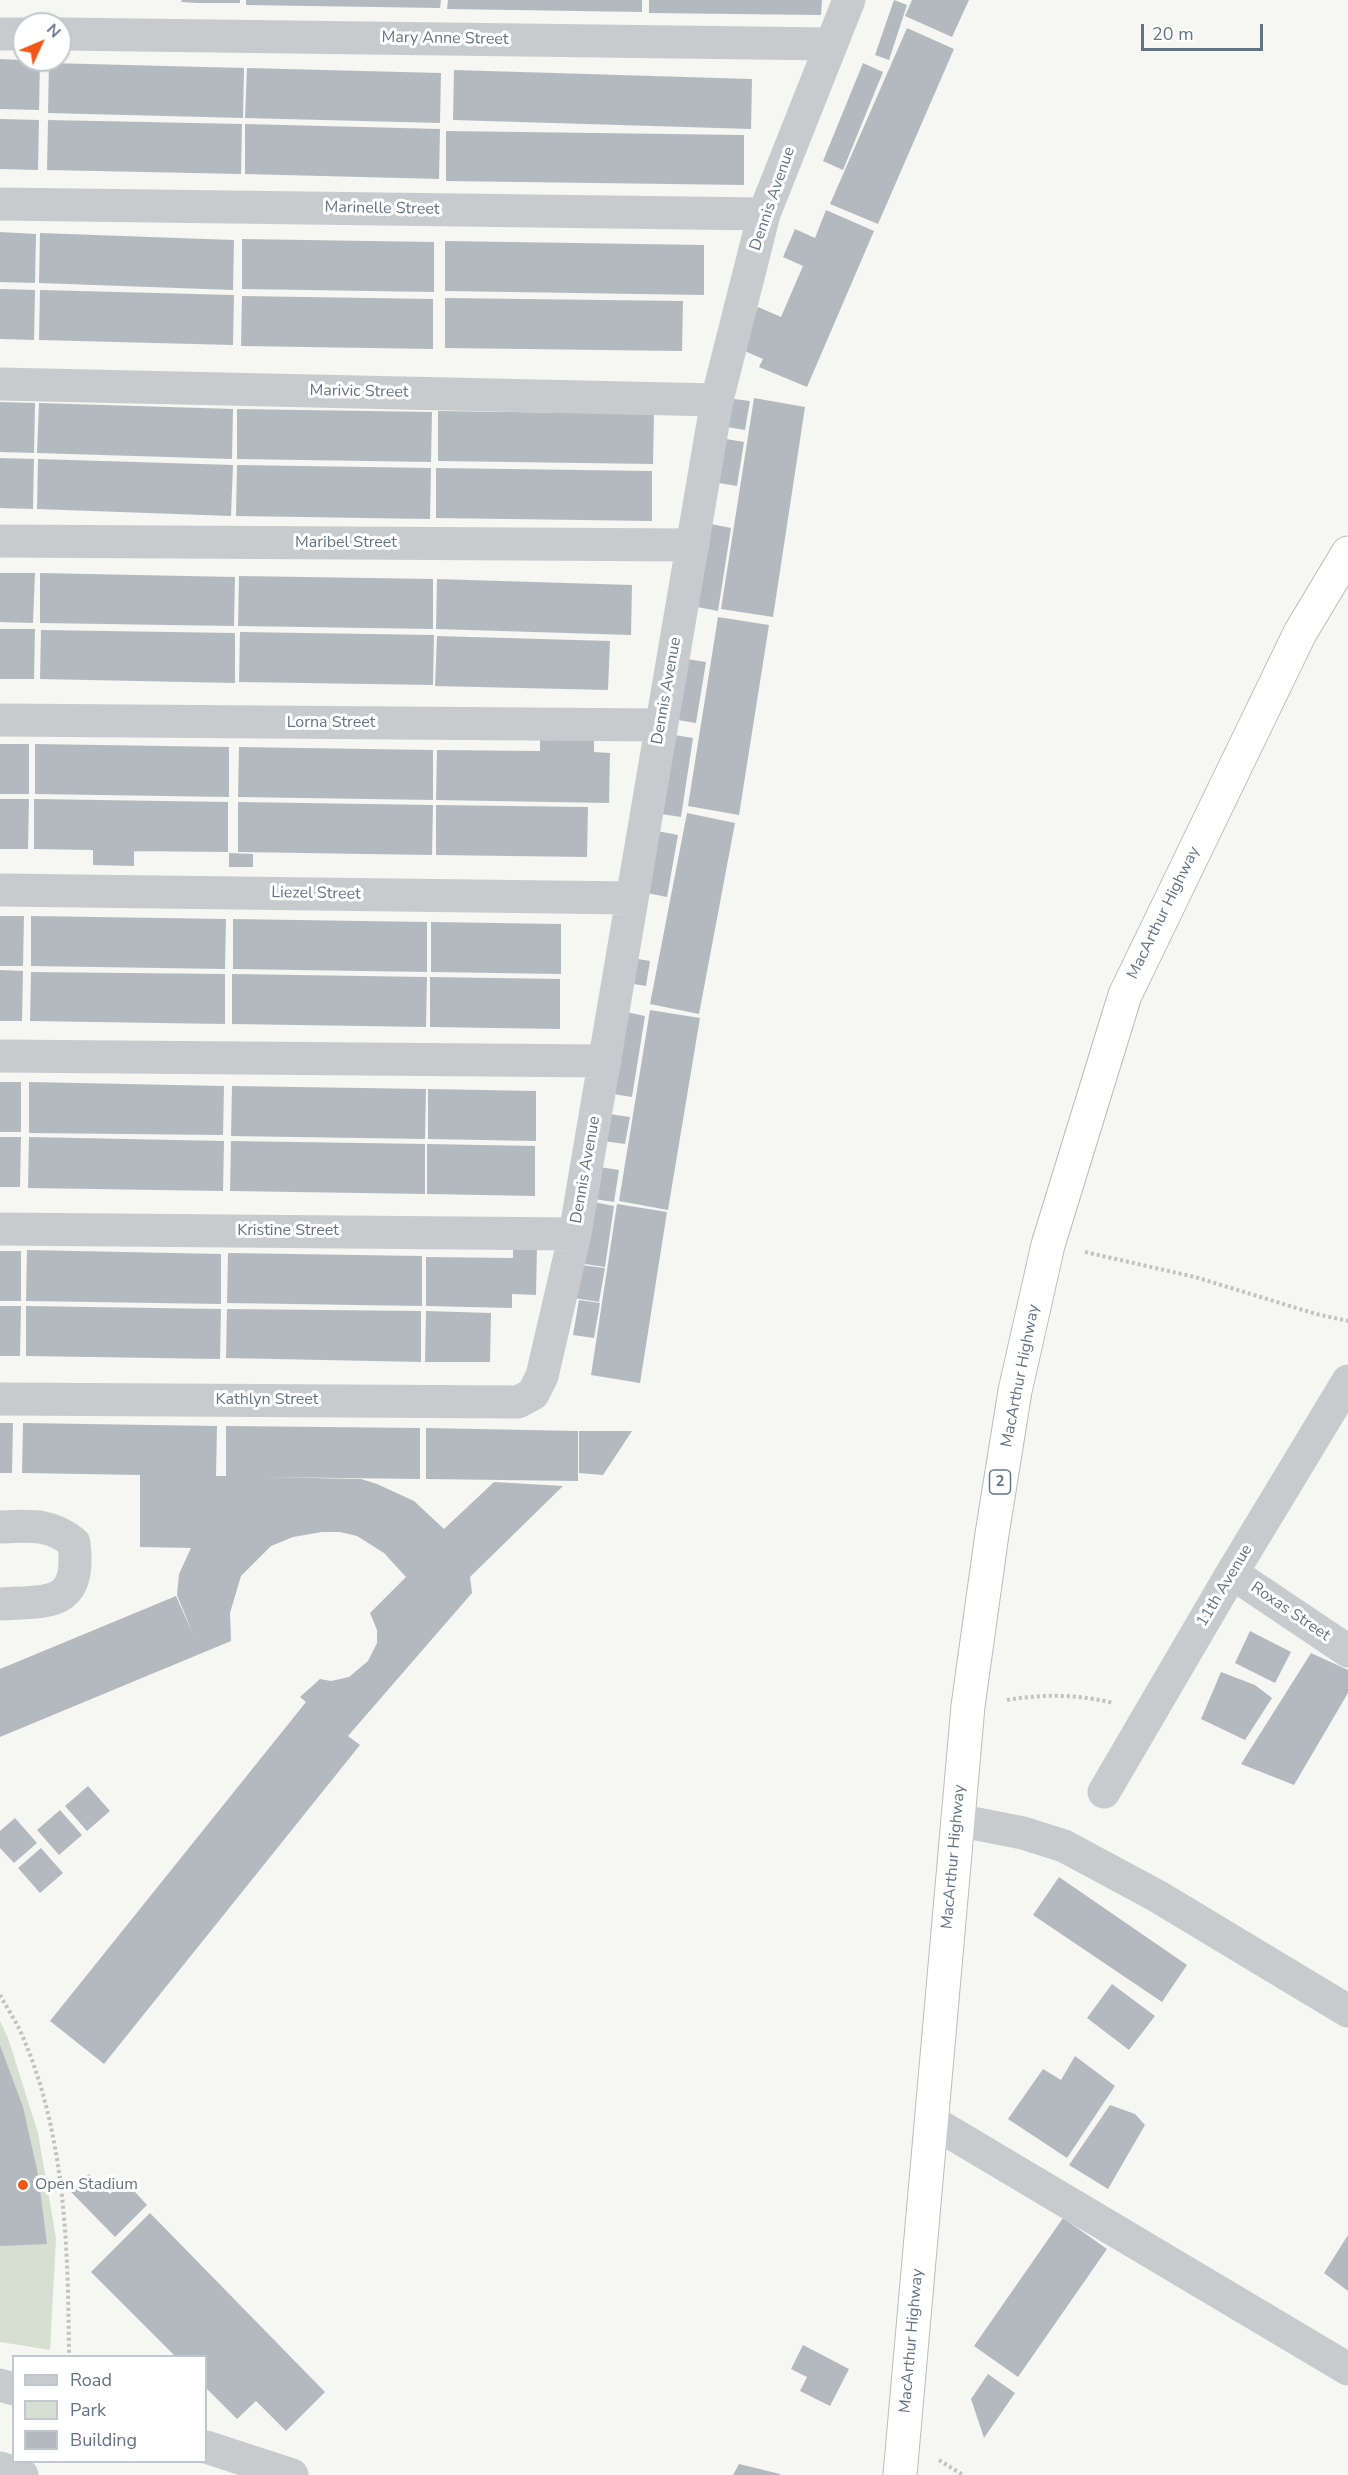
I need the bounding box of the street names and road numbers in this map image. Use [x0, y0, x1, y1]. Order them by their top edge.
street label: Mary Anne Street [381, 28, 509, 50]
street label: Dennis Avenue [746, 145, 800, 253]
street label: Marinelle Street [324, 198, 440, 220]
street label: Marivic Street [309, 382, 409, 402]
street label: Maribel Street [295, 533, 397, 553]
street label: Dennis Avenue [648, 636, 686, 746]
street label: Lorna Street [287, 713, 375, 733]
street label: MacArthur Highway [1124, 844, 1204, 982]
street label: Liezel Street [271, 884, 361, 904]
street label: Dennis Avenue [567, 1115, 605, 1225]
street label: Kristine Street [237, 1221, 339, 1241]
street label: MacArthur Highway [998, 1303, 1044, 1449]
street label: Kathlyn Street [216, 1390, 318, 1410]
road number: 2 [990, 1470, 1010, 1494]
street label: 11th Avenue [1193, 1541, 1257, 1631]
street label: Roxas Street [1247, 1578, 1333, 1646]
street label: MacArthur Highway [938, 1784, 970, 1930]
street label: MacArthur Highway [896, 2268, 928, 2414]

